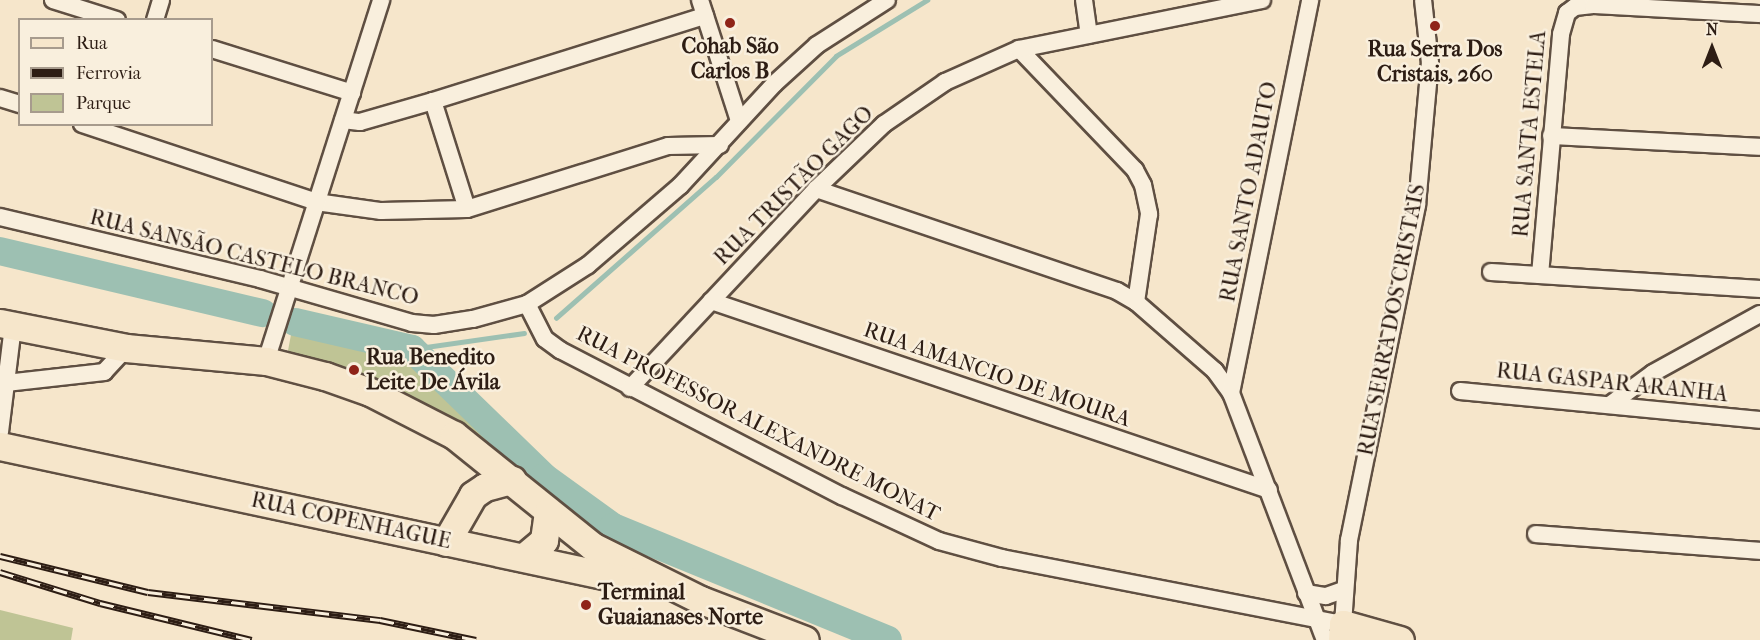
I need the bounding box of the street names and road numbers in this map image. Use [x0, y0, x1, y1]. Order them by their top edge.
street label: RUA SANTA ESTELA [1508, 29, 1552, 239]
street label: RUA SANTO ADAUTO [1215, 80, 1283, 304]
street label: RUA TRISTÃO GAGO [709, 101, 879, 271]
street label: RUA SERRA DOS CRISTAIS [1353, 182, 1431, 458]
street label: RUA SANSÃO CASTELO BRANCO [87, 204, 421, 312]
street label: RUA AMANCIO DE MOURA [860, 317, 1134, 433]
street label: RUA PROFESSOR ALEXANDRE MONAT [572, 320, 944, 528]
street label: RUA GASPAR ARANHA [1495, 358, 1729, 408]
street label: RUA COPENHAGUE [249, 487, 453, 555]

